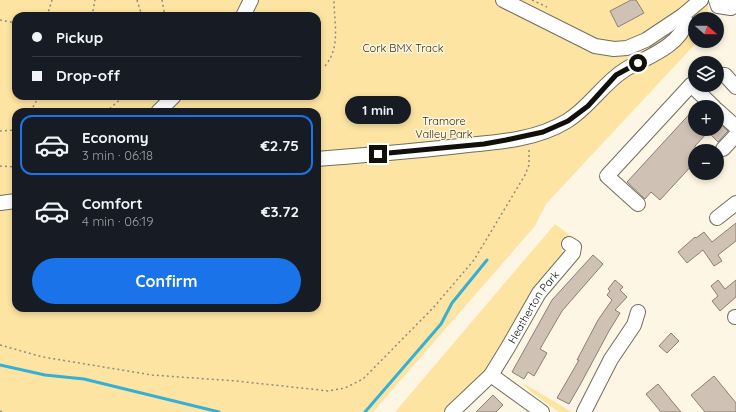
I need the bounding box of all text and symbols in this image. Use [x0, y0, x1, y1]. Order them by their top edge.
north arrow [688, 12, 724, 48]
map controls [688, 12, 724, 180]
text: Pickup [56, 28, 103, 47]
park label: Cork BMX Track [362, 41, 444, 55]
route start [629, 54, 647, 72]
button: layers [688, 56, 724, 92]
text: Drop-off [56, 66, 120, 85]
callout: 1 min [345, 96, 411, 124]
button: + [688, 100, 724, 136]
text: 1 min [362, 102, 394, 118]
park label: Tramore Valley Park [415, 114, 473, 141]
icon: car [34, 127, 70, 163]
text: Economy [82, 128, 149, 147]
text: €2.75 [260, 136, 299, 155]
button: − [688, 144, 724, 180]
route end [369, 145, 387, 163]
text: 3 min · 06:18 [82, 147, 153, 163]
icon: car [34, 193, 70, 229]
text: Comfort [82, 194, 143, 213]
text: €3.72 [261, 202, 299, 221]
text: 4 min · 06:19 [82, 213, 153, 229]
button: Confirm [32, 258, 301, 304]
street label: Heatherton Park [505, 268, 562, 346]

